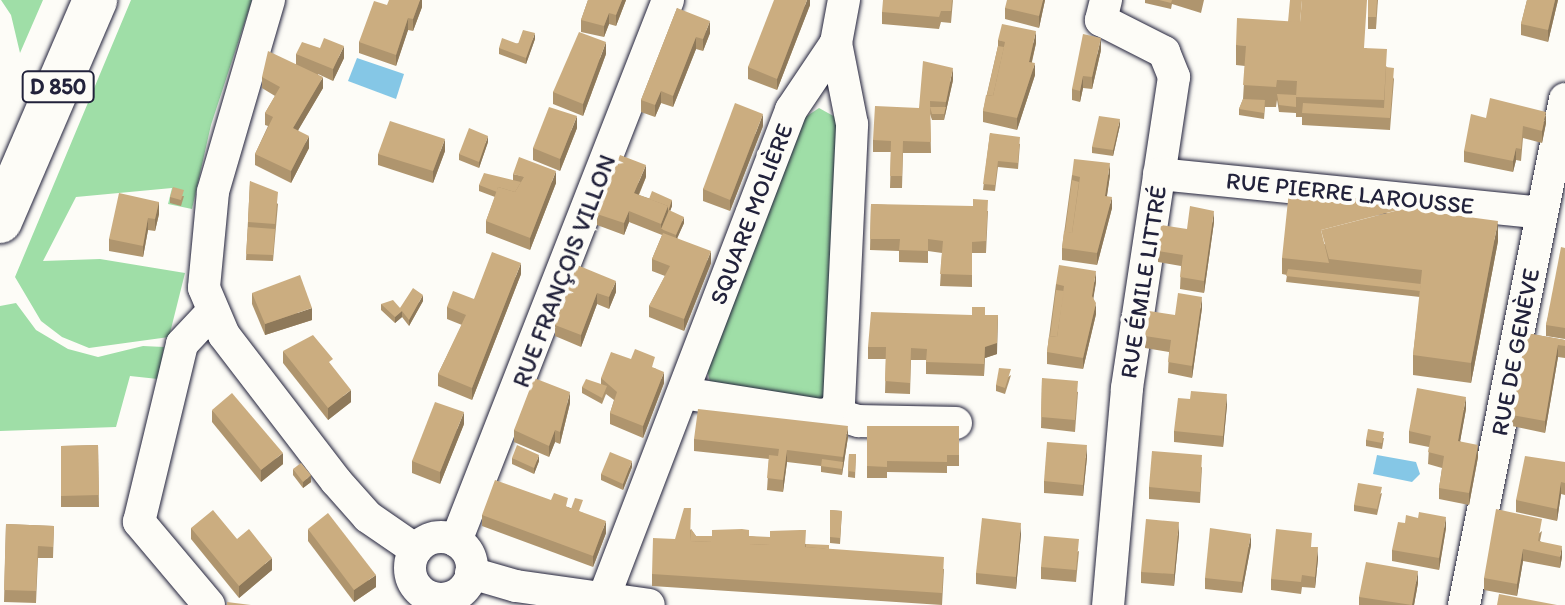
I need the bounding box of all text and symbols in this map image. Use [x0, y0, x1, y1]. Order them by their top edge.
road number: D 850 [20, 69, 96, 105]
street label: SQUARE MOLIÈRE [703, 119, 799, 309]
street label: RUE FRANÇOIS VILLON [506, 149, 622, 393]
street label: RUE PIERRE LAROUSSE [1224, 166, 1476, 220]
street label: RUE ÉMILE LITTRÉ [1113, 182, 1173, 382]
street label: RUE DE GENÈVE [1485, 266, 1545, 438]

